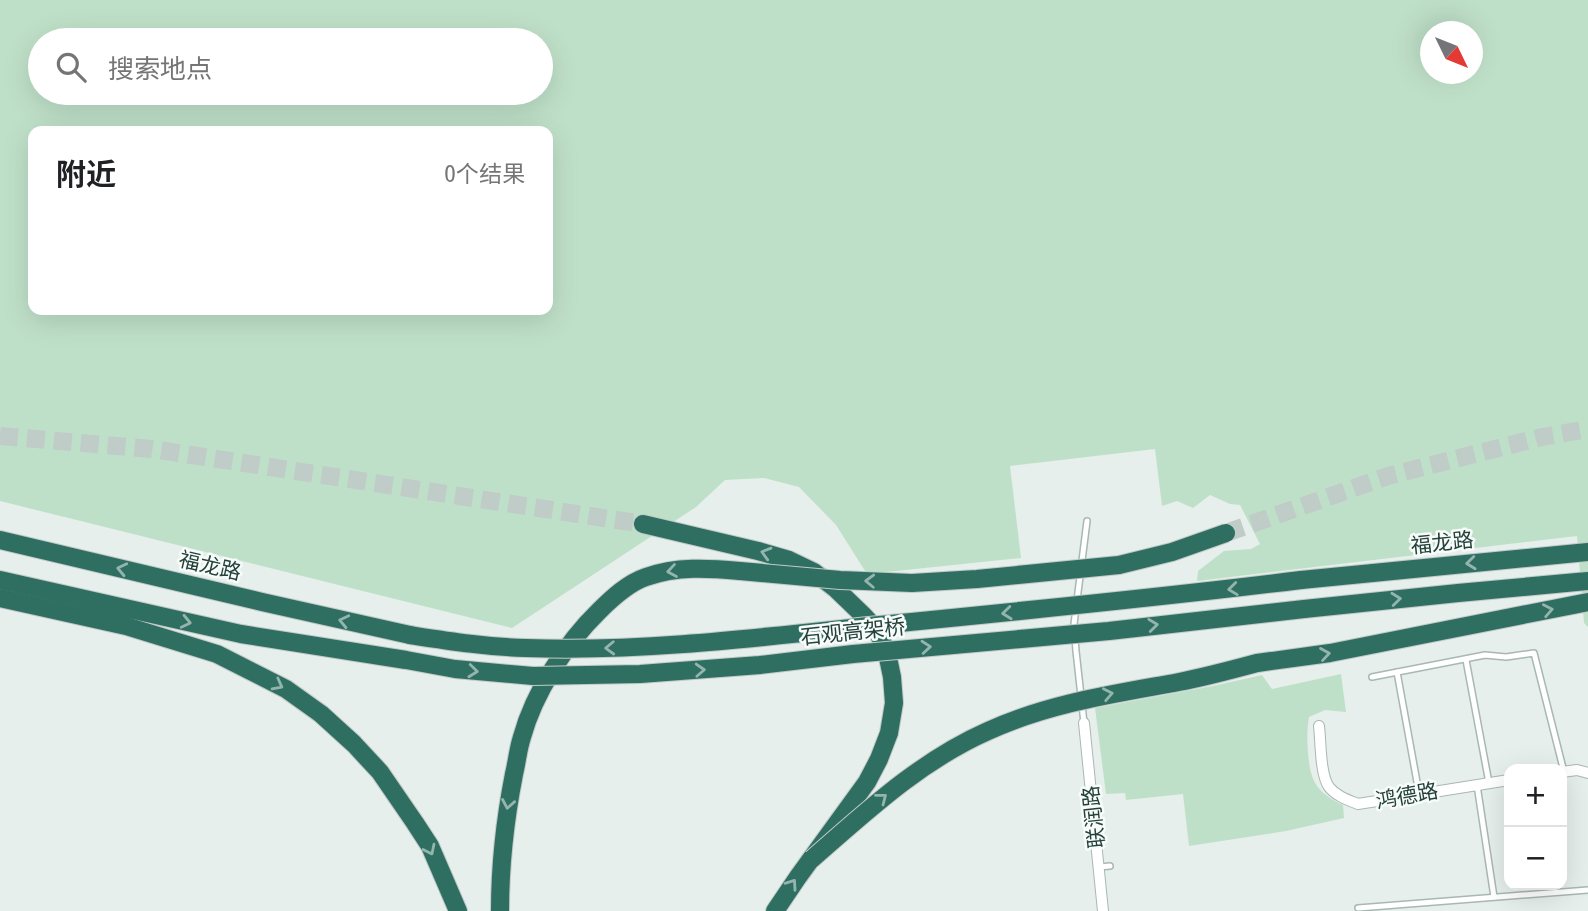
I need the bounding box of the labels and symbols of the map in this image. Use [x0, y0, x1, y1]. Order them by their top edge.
north arrow [1420, 21, 1483, 84]
street label: 福龙路 [1409, 527, 1475, 559]
street label: 福龙路 [176, 546, 244, 586]
one-way arrow [760, 547, 772, 561]
one-way arrow [1465, 555, 1476, 570]
one-way arrow [116, 562, 128, 577]
one-way arrow [666, 563, 678, 578]
one-way arrow [864, 573, 874, 589]
one-way arrow [1227, 581, 1239, 596]
one-way arrow [1390, 592, 1402, 607]
one-way arrow [1542, 603, 1554, 618]
one-way arrow [1001, 605, 1012, 620]
one-way arrow [180, 614, 192, 628]
one-way arrow [338, 614, 350, 629]
street label: 石观高架桥 [799, 614, 907, 650]
one-way arrow [1147, 618, 1159, 633]
one-way arrow [921, 640, 932, 655]
one-way arrow [604, 641, 615, 656]
one-way arrow [1319, 647, 1331, 662]
one-way arrow [468, 663, 479, 678]
one-way arrow [695, 663, 706, 678]
one-way arrow [271, 677, 283, 690]
one-way arrow [1102, 687, 1114, 702]
street label: 鸿德路 [1374, 778, 1440, 814]
street label: 联润路 [1078, 784, 1110, 850]
one-way arrow [874, 794, 886, 807]
one-way arrow [501, 798, 516, 810]
one-way arrow [422, 843, 436, 855]
one-way arrow [784, 879, 796, 892]

